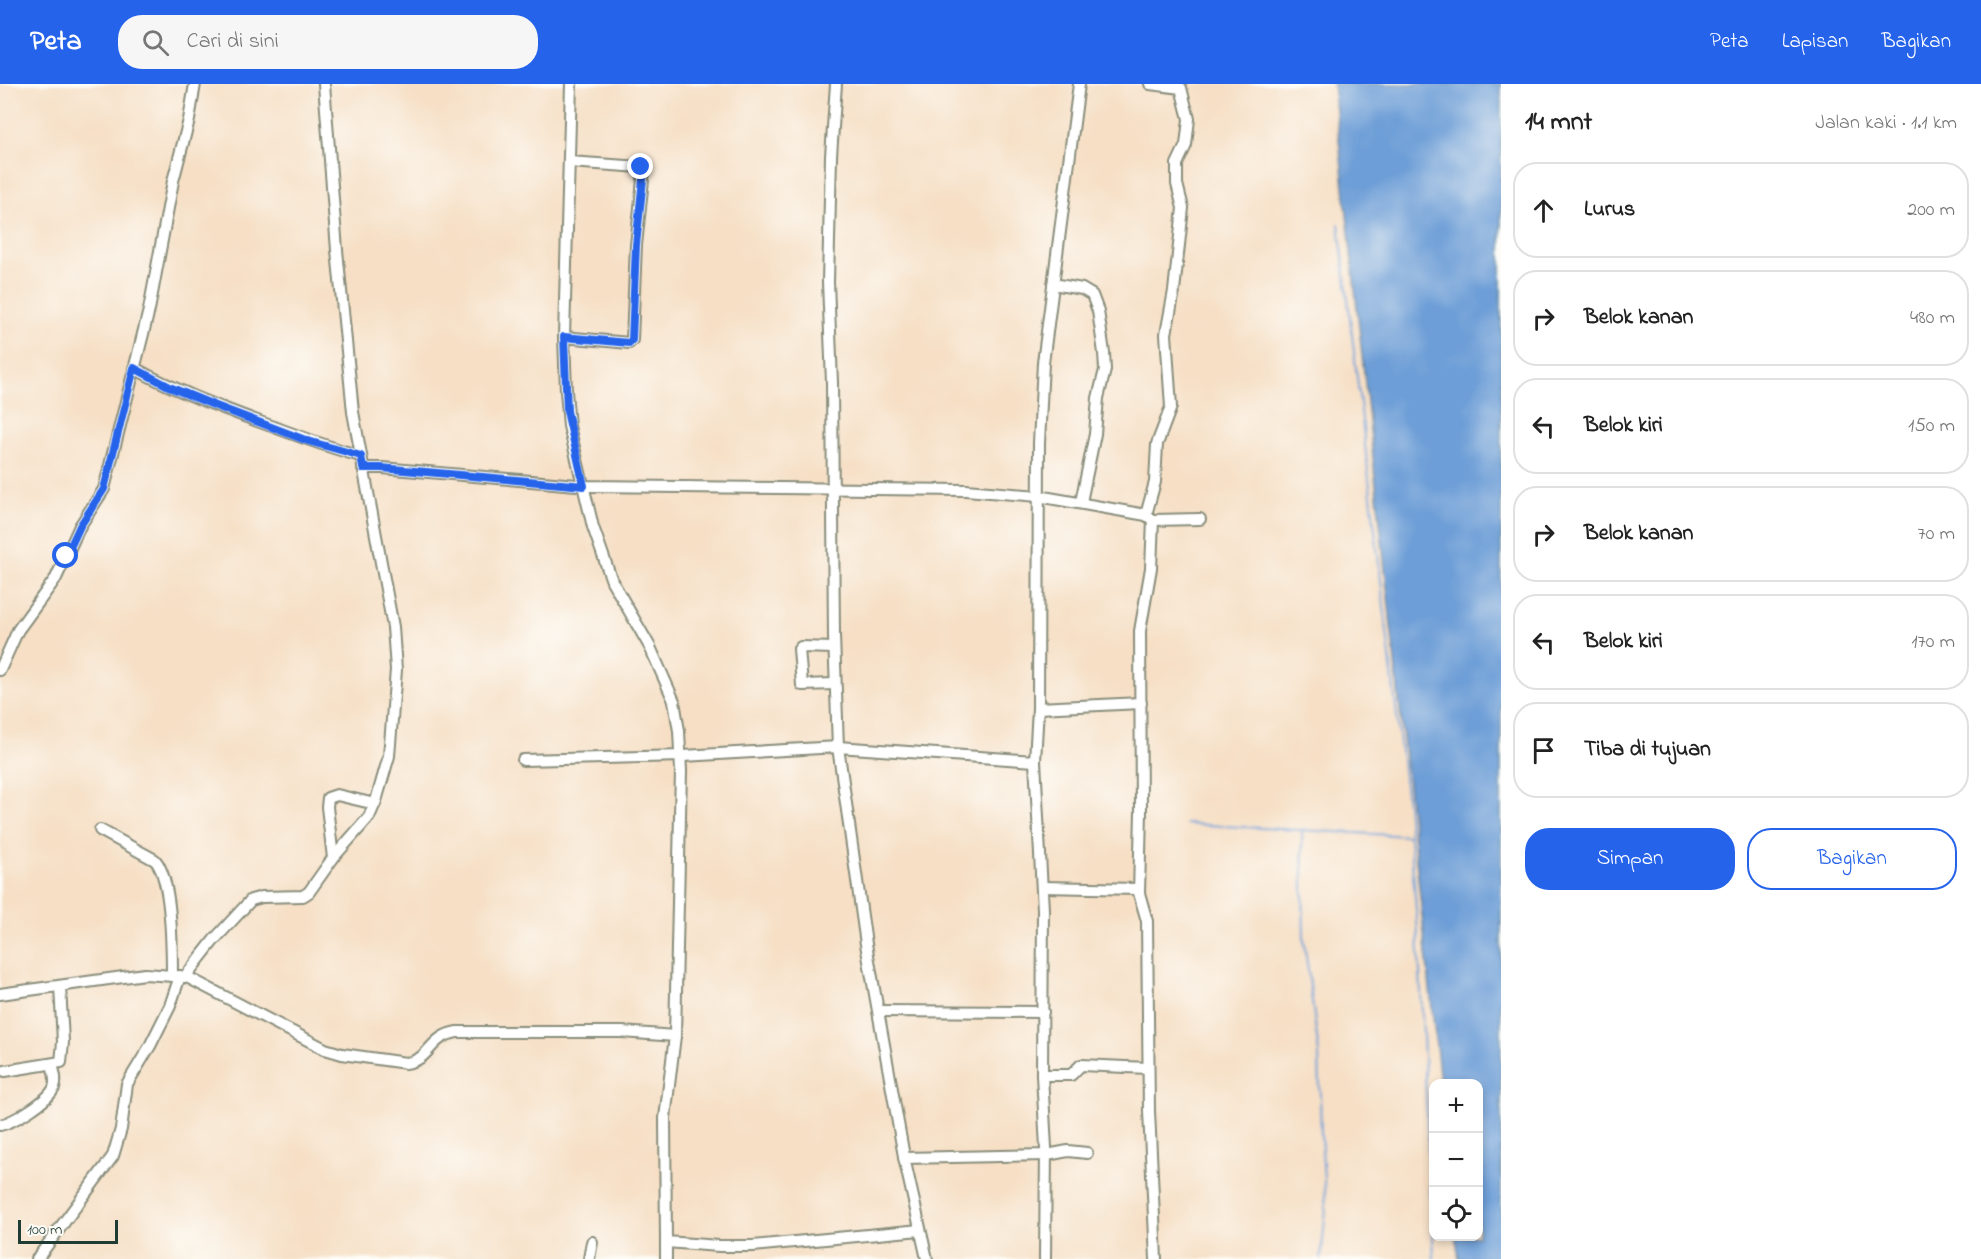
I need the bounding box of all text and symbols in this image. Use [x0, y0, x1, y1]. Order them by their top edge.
search box [118, 15, 538, 69]
text: Peta [30, 22, 82, 63]
icon: search [139, 26, 172, 59]
text: Cari di sini [187, 26, 279, 58]
text: Peta [1710, 27, 1749, 57]
text: Lapisan [1782, 27, 1848, 57]
text: Bagikan [1881, 27, 1951, 57]
text: 14 mnt [1525, 104, 1592, 142]
text: Jalan kaki · 1.1 km [1815, 109, 1957, 138]
route end [627, 153, 653, 179]
icon: ahead [1527, 194, 1560, 227]
text: Lurus [1584, 194, 1635, 226]
text: 200 m [1907, 196, 1955, 225]
icon: right [1527, 302, 1560, 335]
text: Belok kanan [1584, 302, 1693, 334]
text: 480 m [1910, 304, 1955, 333]
icon: left [1527, 410, 1560, 443]
text: Belok kiri [1584, 410, 1663, 442]
text: 150 m [1908, 412, 1955, 441]
icon: right [1527, 518, 1560, 551]
text: Belok kanan [1584, 518, 1693, 550]
text: 70 m [1918, 520, 1955, 549]
route start [52, 542, 78, 568]
icon: left [1527, 626, 1560, 659]
text: Belok kiri [1584, 626, 1663, 658]
text: 170 m [1911, 628, 1955, 657]
icon: arrive [1527, 734, 1560, 767]
text: Tiba di tujuan [1584, 734, 1711, 766]
button: Simpan [1525, 828, 1735, 890]
button: Bagikan [1747, 828, 1957, 890]
map controls [1429, 1079, 1483, 1241]
button: + [1429, 1079, 1483, 1133]
button: − [1429, 1133, 1483, 1187]
button: locate [1429, 1187, 1483, 1241]
scale bar [18, 1217, 118, 1244]
text: 100 m [27, 1218, 62, 1242]

